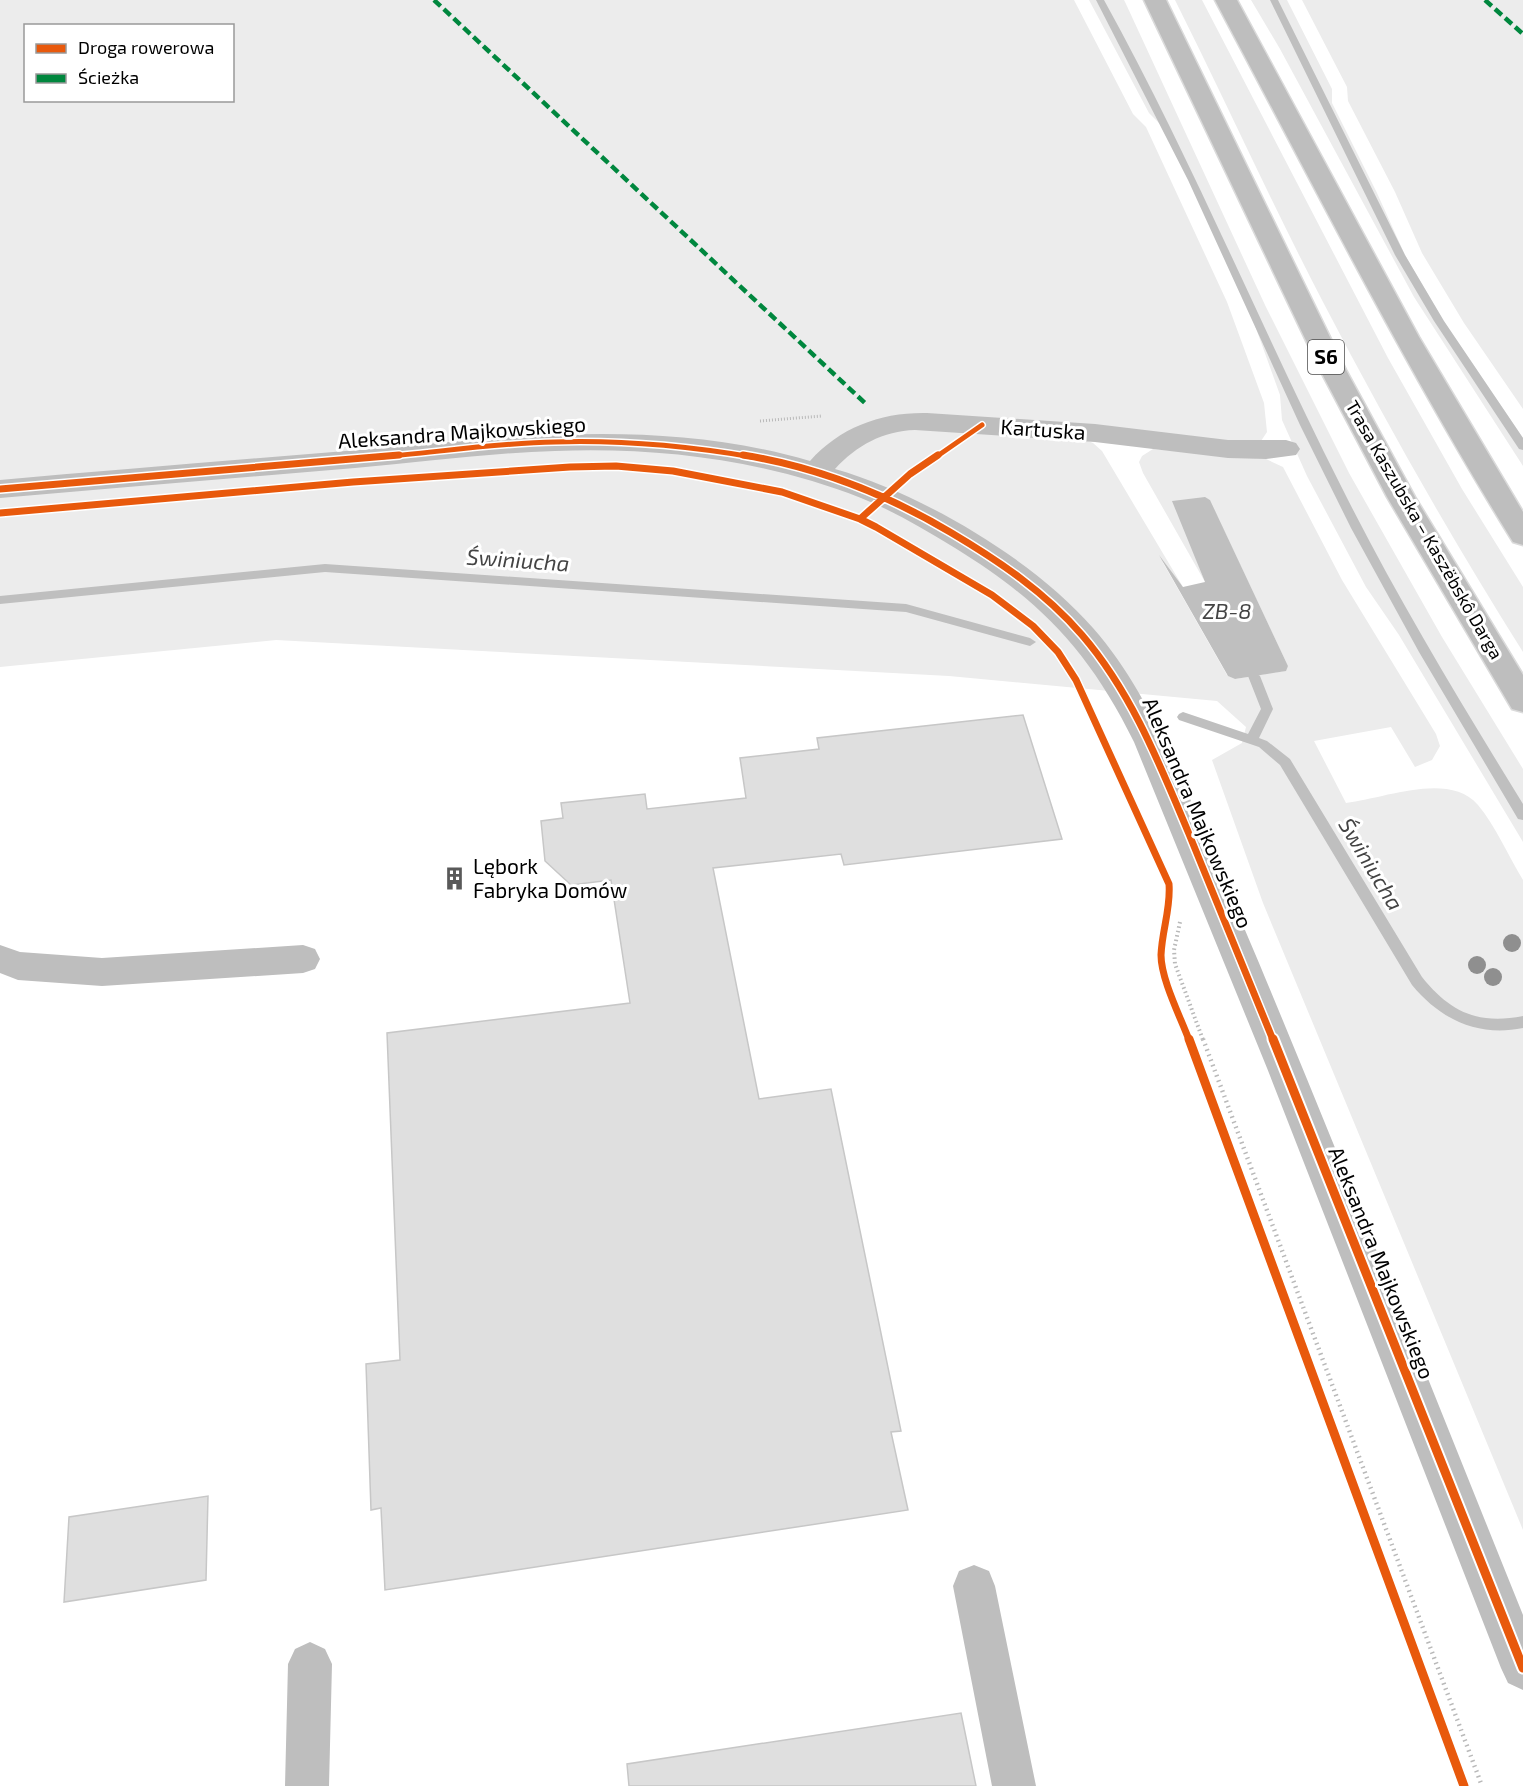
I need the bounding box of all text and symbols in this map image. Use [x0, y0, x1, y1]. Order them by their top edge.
legend [24, 24, 234, 102]
text: Droga rowerowa [78, 36, 214, 58]
text: Ścieżka [78, 66, 139, 88]
road number: S6 [1308, 340, 1344, 374]
street label: Trasa Kaszubska – Kaszëbskô Darga [1342, 396, 1508, 663]
street label: Aleksandra Majkowskiego [337, 410, 587, 454]
street label: Kartuska [1000, 413, 1086, 444]
water label: Świniucha [466, 542, 570, 576]
water label: ZB-8 [1202, 597, 1252, 623]
street label: Aleksandra Majkowskiego [1137, 693, 1258, 932]
water label: Świniucha [1334, 813, 1410, 914]
place label: Lębork Fabryka Domów [473, 853, 627, 902]
building icon: Lębork Fabryka Domów [442, 866, 468, 892]
street label: Aleksandra Majkowskiego [1323, 1143, 1441, 1383]

